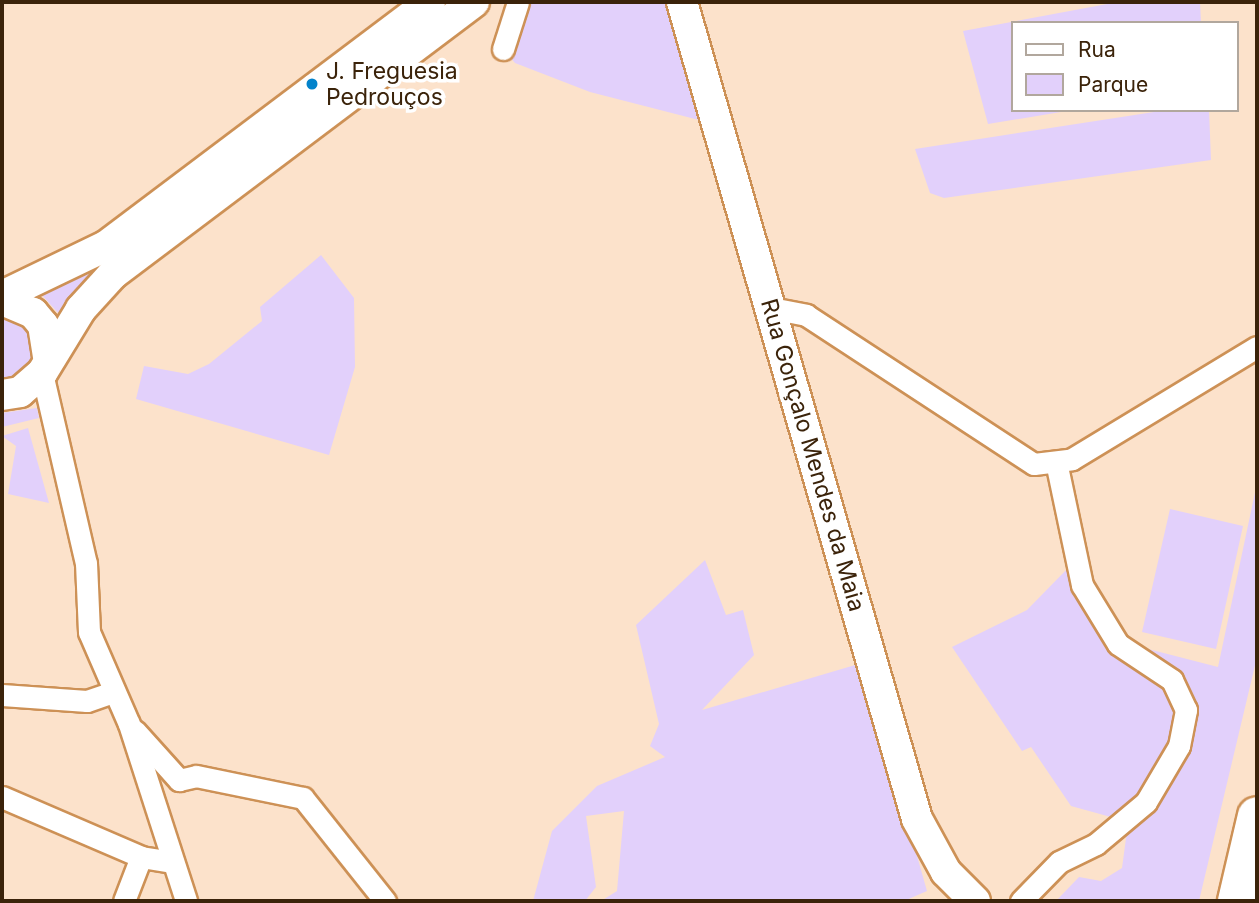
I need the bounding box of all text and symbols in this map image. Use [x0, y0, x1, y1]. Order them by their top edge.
legend [1010, 21, 1238, 112]
text: Rua [1078, 37, 1116, 62]
place label: J. Freguesia Pedrouços [326, 57, 458, 111]
text: Parque [1078, 72, 1148, 97]
marker: J. Freguesia Pedrouços [304, 76, 320, 92]
street label: Rua Gonçalo Mendes da Maia [755, 295, 871, 615]

